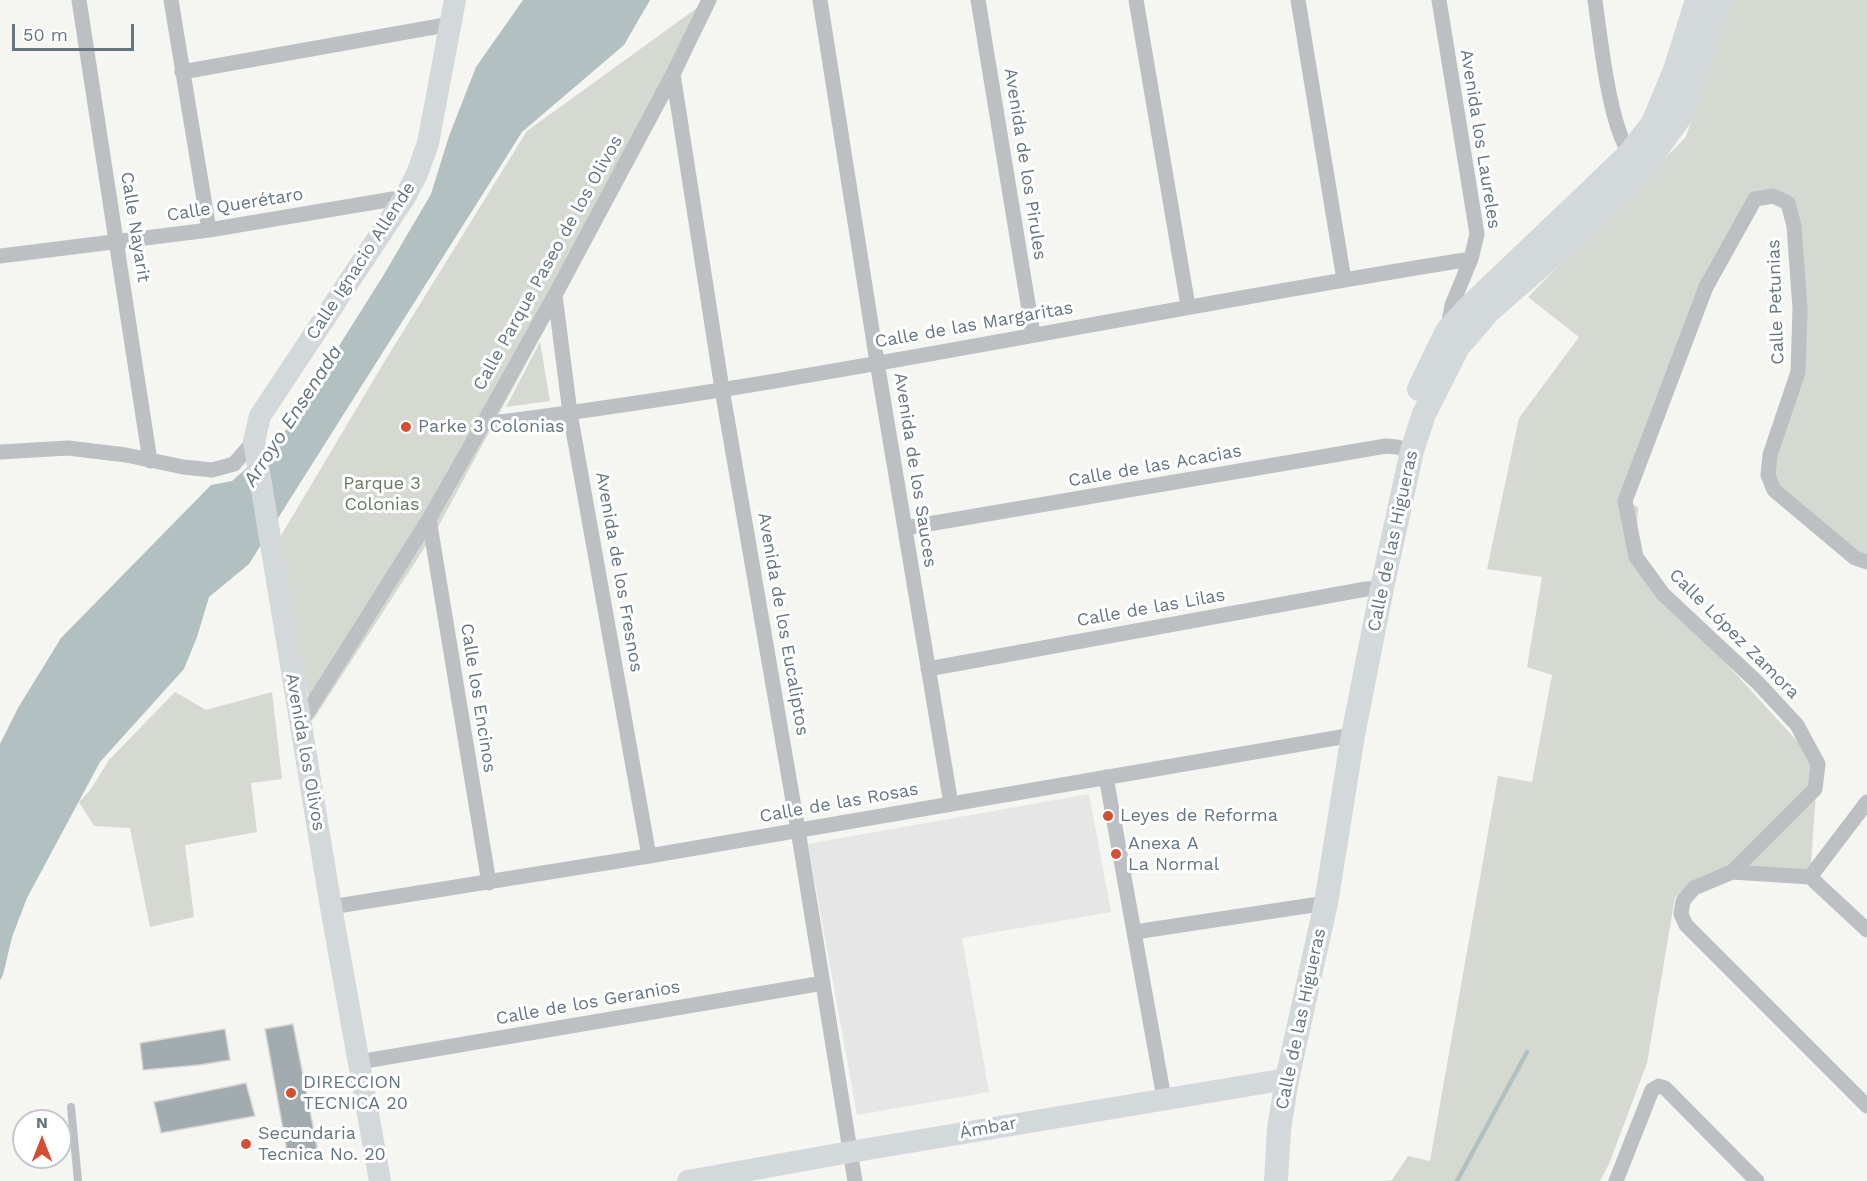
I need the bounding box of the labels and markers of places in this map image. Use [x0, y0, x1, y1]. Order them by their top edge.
place label: Parke 3 Colonias [418, 416, 565, 438]
marker: Parke 3 Colonias [399, 420, 413, 434]
place label: Leyes de Reforma [1120, 805, 1278, 827]
marker: Leyes de Reforma [1101, 809, 1115, 823]
place label: Anexa A La Normal [1128, 833, 1219, 876]
marker: Anexa A La Normal [1109, 847, 1123, 861]
place label: DIRECCION TECNICA 20 [303, 1072, 408, 1114]
marker: DIRECCION TECNICA 20 [284, 1086, 298, 1100]
place label: Secundaria Tecnica No. 20 [258, 1123, 386, 1166]
marker: Secundaria Tecnica No. 20 [239, 1137, 253, 1151]

